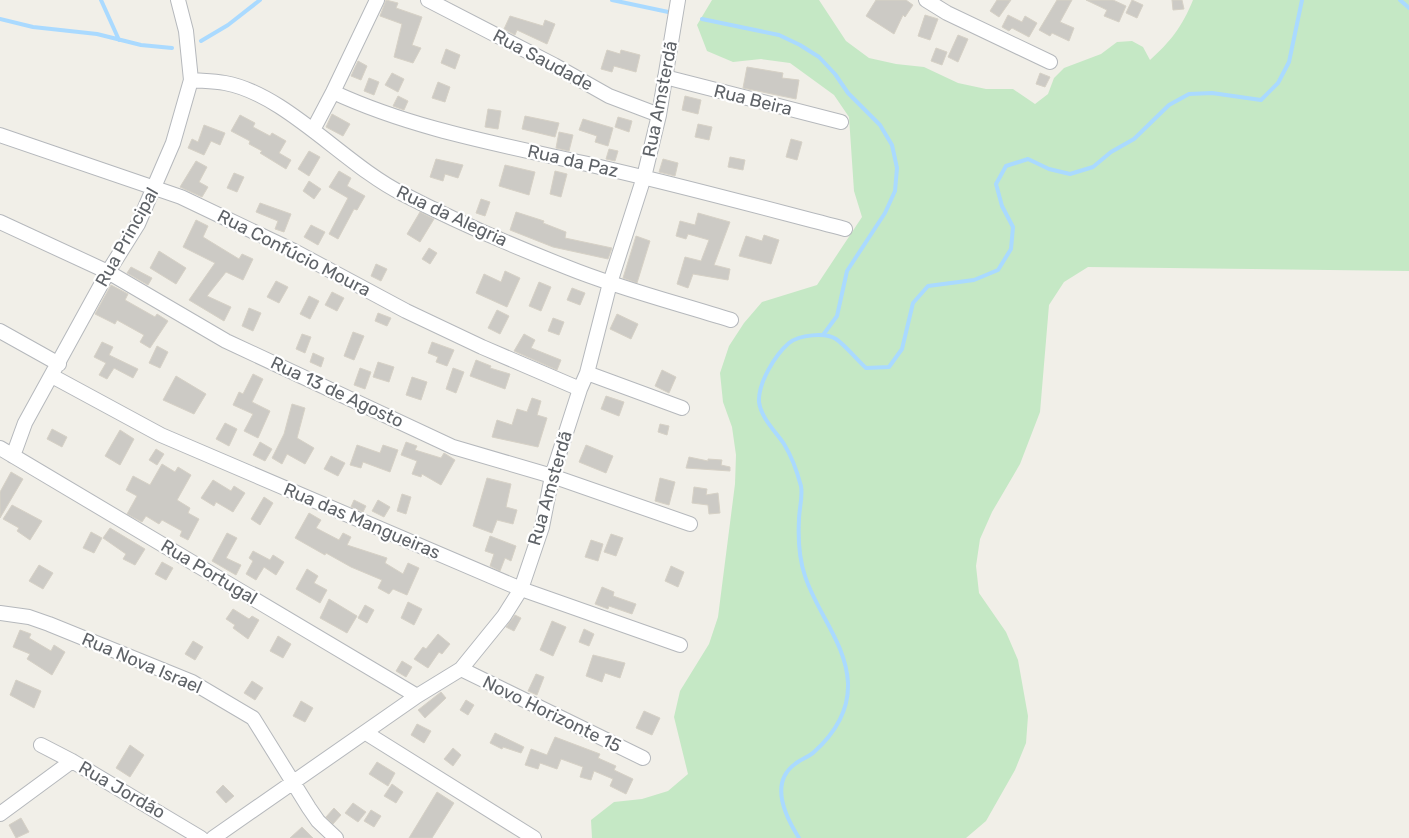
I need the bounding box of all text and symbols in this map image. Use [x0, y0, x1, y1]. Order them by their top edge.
street label: Rua Saudade [489, 24, 597, 96]
street label: Rua Amsterdã [638, 39, 682, 159]
street label: Rua Beira [711, 80, 795, 120]
street label: Rua da Paz [525, 140, 621, 182]
street label: Rua da Alegria [393, 181, 511, 251]
street label: Rua Principal [91, 184, 163, 290]
street label: Rua Confúcio Moura [214, 205, 374, 301]
street label: Rua 13 de Agosto [267, 352, 407, 432]
street label: Rua Amsterdã [523, 428, 577, 548]
street label: Rua das Mangueiras [280, 478, 444, 564]
street label: Rua Portugal [157, 535, 261, 609]
street label: Rua Nova Israel [79, 628, 205, 698]
street label: Novo Horizonte 15 [479, 671, 625, 757]
street label: Rua Jordão [75, 756, 169, 824]

